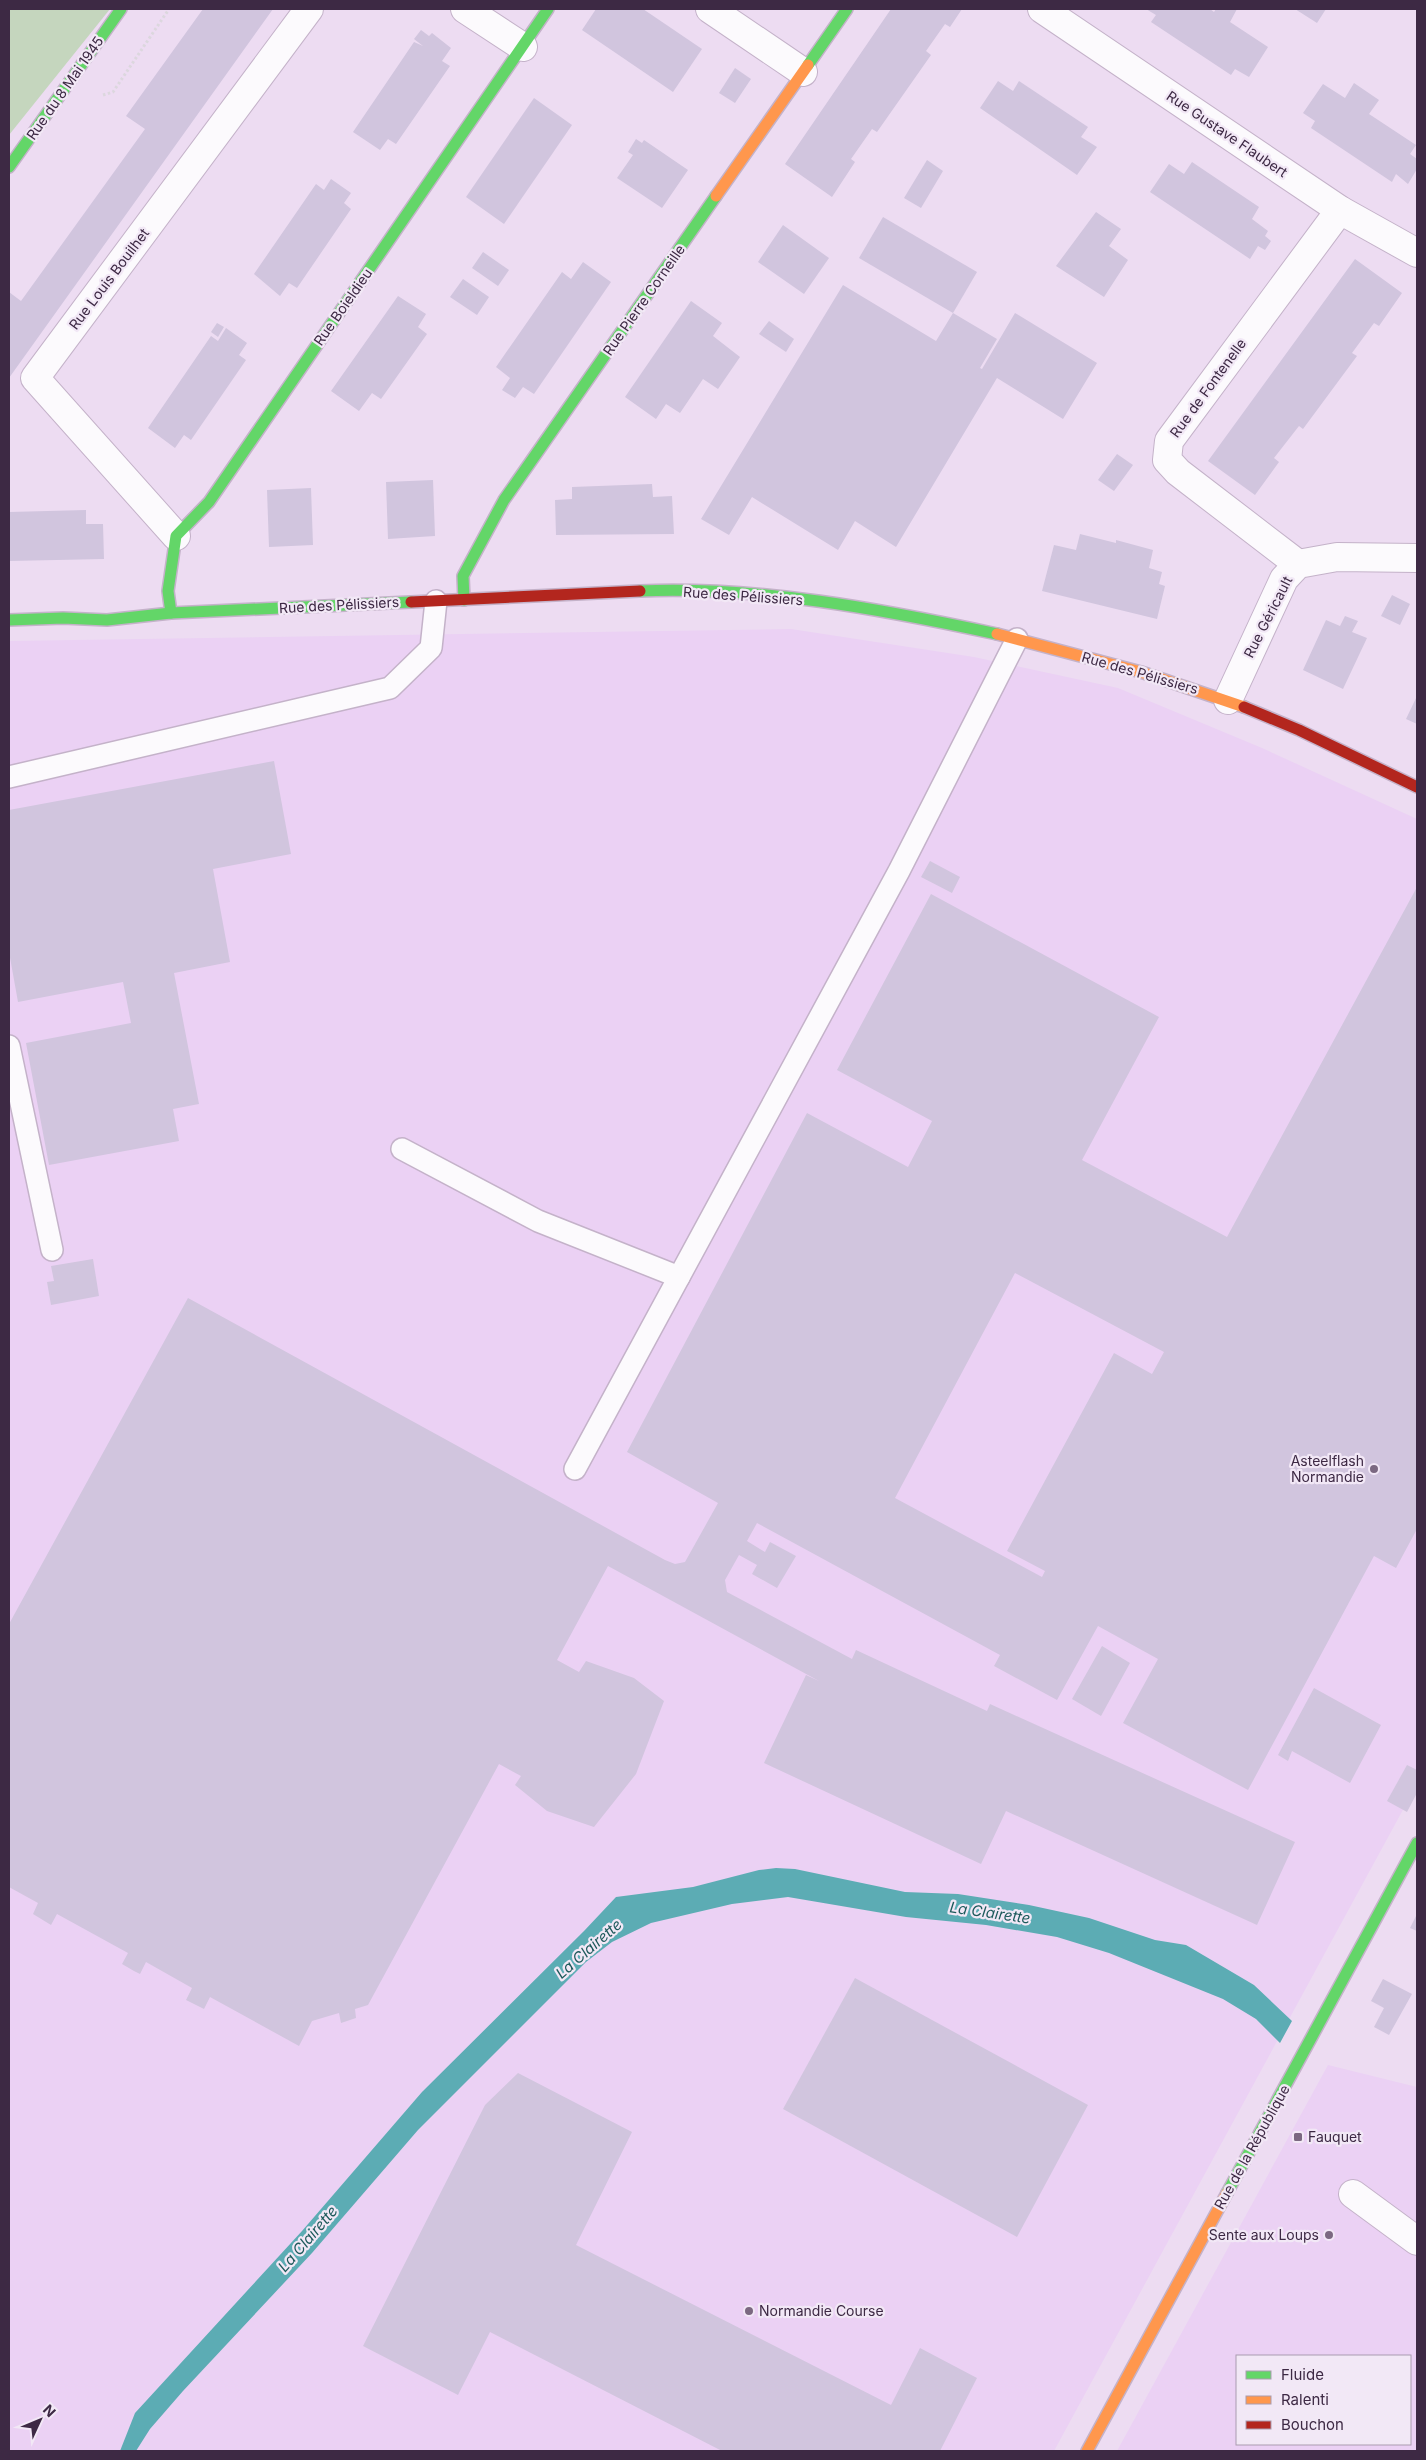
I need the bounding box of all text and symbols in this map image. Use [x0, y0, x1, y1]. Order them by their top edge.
street label: Rue du 8 Mai 1945 [22, 33, 107, 143]
street label: Rue Gustave Flaubert [1164, 87, 1291, 181]
street label: Rue Louis Bouilhet [65, 224, 152, 333]
street label: Rue Pierre Corneille [599, 241, 688, 358]
street label: Rue Boieldieu [310, 265, 375, 349]
street label: Rue de Fontenelle [1166, 335, 1249, 441]
street label: Rue Géricault [1240, 573, 1296, 660]
street label: Rue des Pélissiers [682, 583, 804, 608]
street label: Rue des Pélissiers [278, 593, 399, 616]
street label: Rue des Pélissiers [1080, 648, 1200, 697]
place label: Asteelflash Normandie [1291, 1452, 1364, 1485]
marker: Asteelflash Normandie [1368, 1463, 1380, 1475]
water label: La Clairette [948, 1897, 1032, 1928]
water label: La Clairette [552, 1915, 626, 1982]
street label: Rue de la République [1210, 2082, 1293, 2212]
place label: Fauquet [1308, 2128, 1362, 2145]
marker: Fauquet [1292, 2131, 1304, 2143]
water label: La Clairette [274, 2202, 341, 2276]
place label: Sente aux Loups [1209, 2226, 1319, 2243]
marker: Sente aux Loups [1323, 2229, 1335, 2241]
place label: Normandie Course [759, 2302, 884, 2319]
marker: Normandie Course [743, 2305, 755, 2317]
legend [1236, 2355, 1411, 2445]
text: Fluide [1281, 2365, 1324, 2384]
text: Ralenti [1281, 2390, 1329, 2409]
north arrow [15, 2395, 65, 2445]
text: N [40, 2401, 60, 2420]
text: Bouchon [1281, 2415, 1344, 2434]

